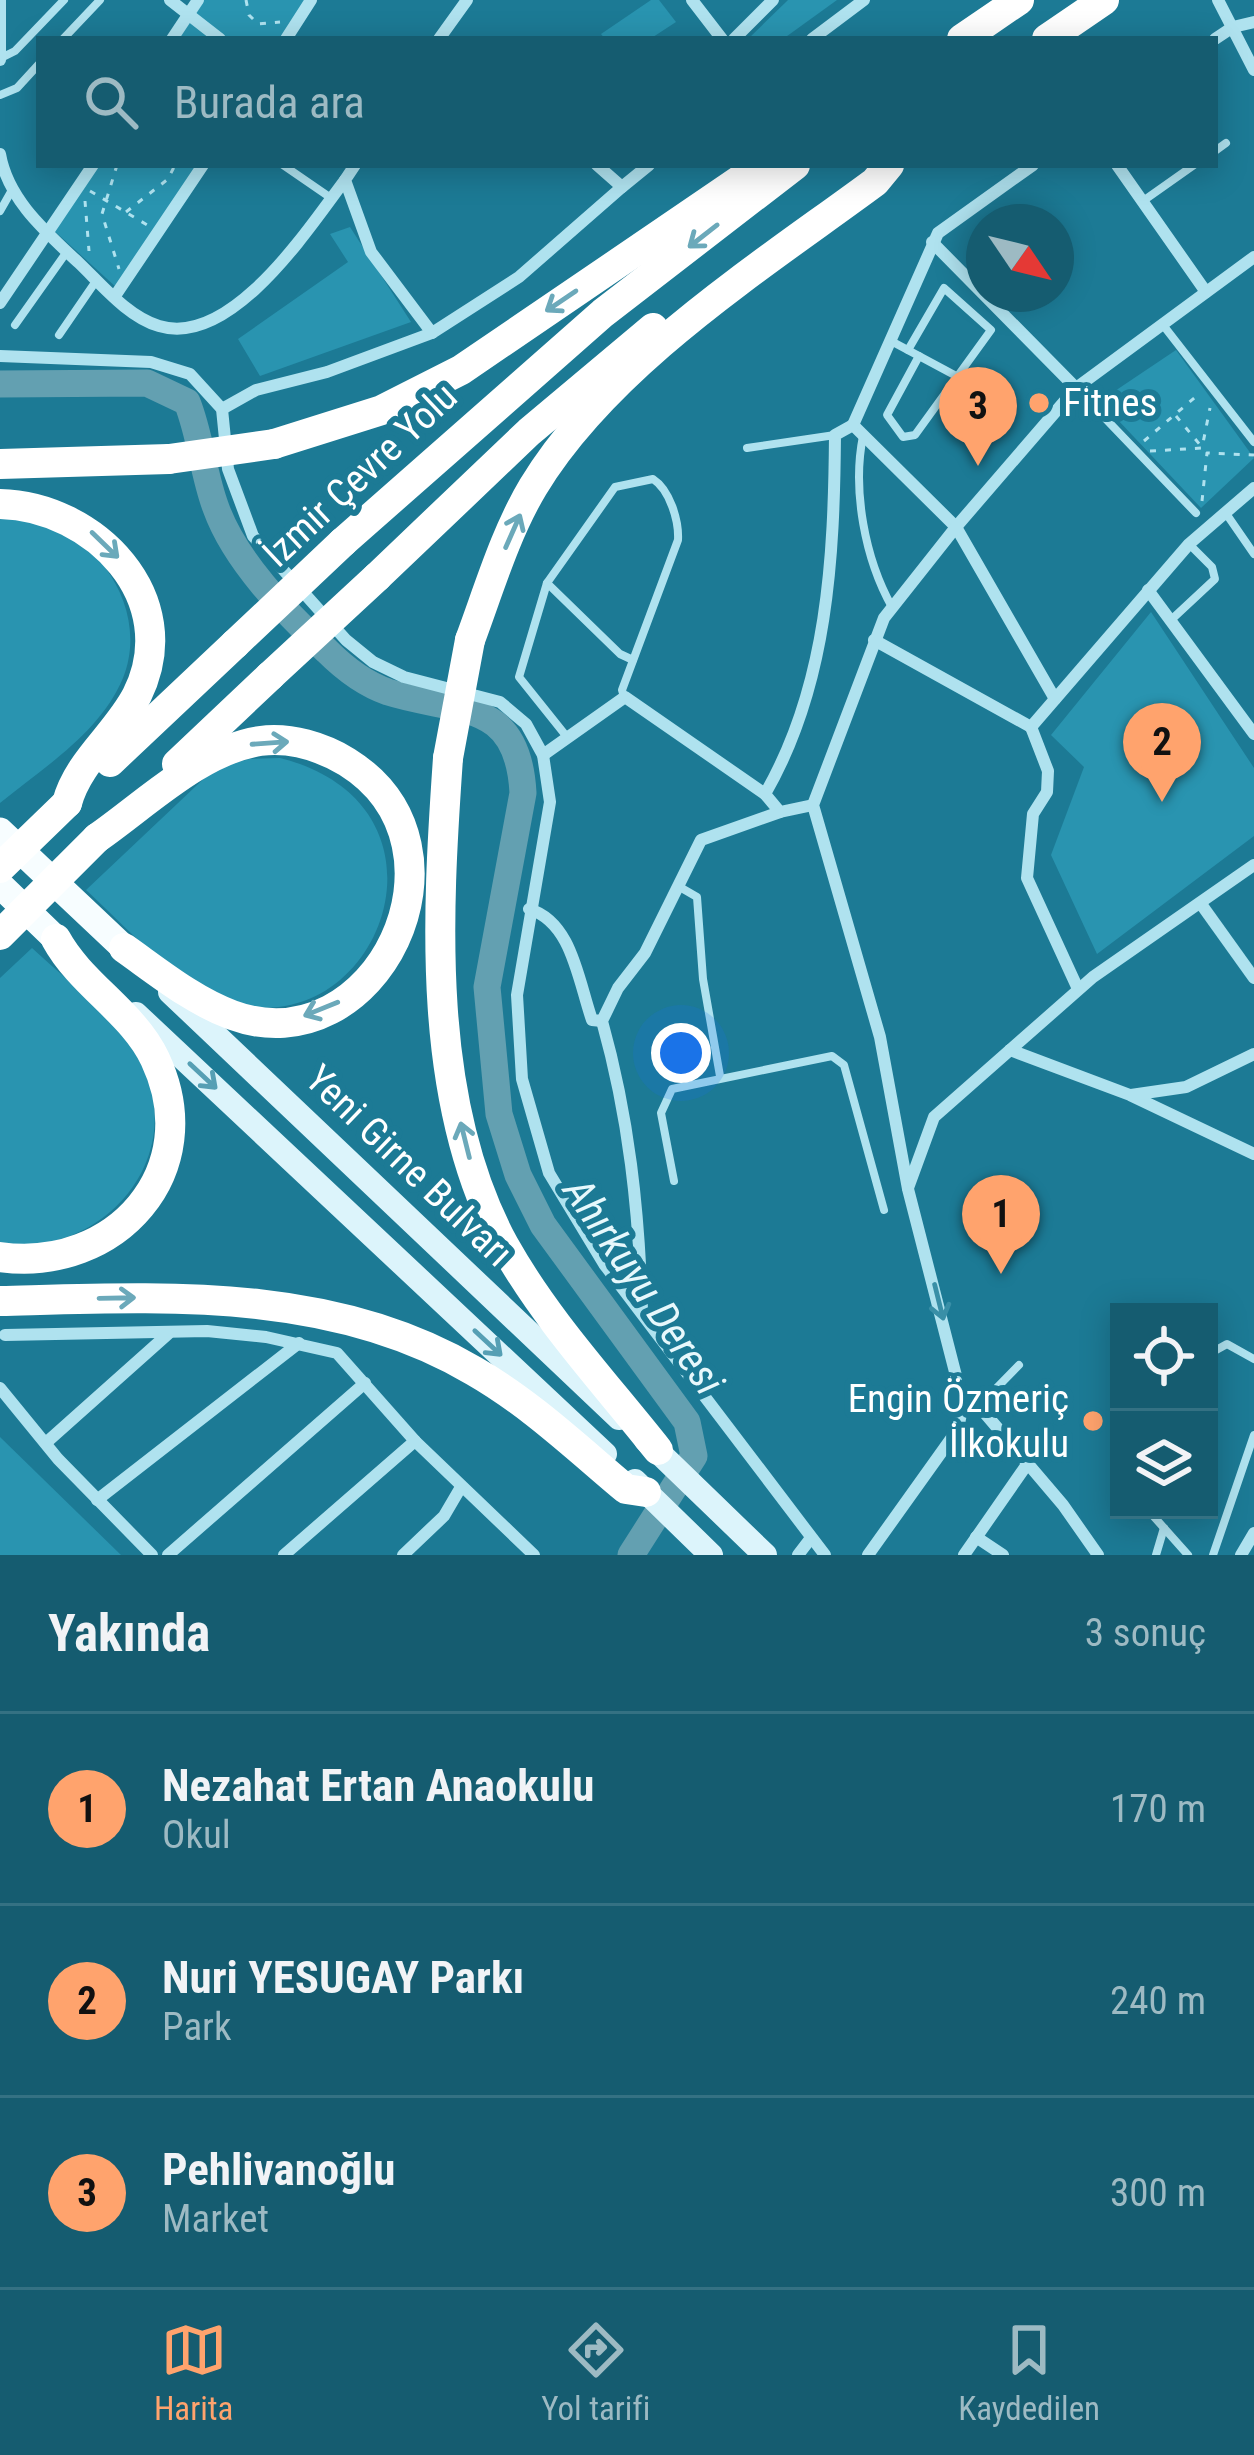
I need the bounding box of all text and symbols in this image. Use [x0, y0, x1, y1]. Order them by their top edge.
search box [36, 36, 1218, 168]
icon: search [78, 69, 144, 135]
text: Burada ara [174, 76, 365, 129]
north arrow [966, 204, 1074, 312]
one-way arrow [687, 223, 719, 249]
one-way arrow [545, 289, 579, 314]
pin: 3 [939, 367, 1017, 466]
street label: İzmir Çevre Yolu [254, 374, 466, 576]
place label: Fitnes [1063, 380, 1157, 426]
marker: Fitnes [1026, 390, 1052, 416]
one-way arrow [503, 514, 525, 550]
one-way arrow [90, 531, 119, 559]
pin: 2 [1123, 703, 1201, 802]
one-way arrow [250, 731, 289, 754]
one-way arrow [304, 999, 341, 1021]
your location [651, 1023, 711, 1083]
street label: Yeni Girne Bulvarı [296, 1056, 522, 1276]
one-way arrow [188, 1062, 217, 1090]
one-way arrow [453, 1121, 475, 1159]
water label: Ahırkuyu Deresi [552, 1167, 735, 1404]
pin: 1 [962, 1175, 1040, 1274]
one-way arrow [929, 1282, 951, 1320]
one-way arrow [97, 1287, 136, 1309]
map controls [1110, 1303, 1218, 1519]
button: locate [1110, 1303, 1218, 1411]
one-way arrow [472, 1329, 502, 1357]
place label: Engin Özmeriç İlkokulu [848, 1376, 1069, 1467]
marker: Engin Özmeriç İlkokulu [1080, 1408, 1106, 1434]
button: layers [1110, 1411, 1218, 1519]
text: Yakında [48, 1604, 210, 1663]
text: 3 sonuç [1085, 1610, 1206, 1656]
text: Nezahat Ertan Anaokulu [162, 1759, 594, 1812]
text: 1 [77, 1786, 97, 1832]
text: 170 m [1110, 1786, 1206, 1832]
text: Okul [162, 1812, 231, 1858]
text: Nuri YESUGAY Parkı [162, 1951, 524, 2004]
text: 2 [77, 1978, 97, 2024]
text: 240 m [1110, 1978, 1206, 2024]
text: Park [162, 2004, 232, 2050]
text: Pehlivanoğlu [162, 2143, 395, 2196]
text: 3 [77, 2170, 97, 2216]
text: 300 m [1110, 2170, 1206, 2216]
text: Market [162, 2196, 269, 2242]
tab: Harita [154, 2317, 233, 2428]
tab: Yol tarifi [541, 2317, 650, 2428]
tab: Kaydedilen [958, 2317, 1100, 2428]

